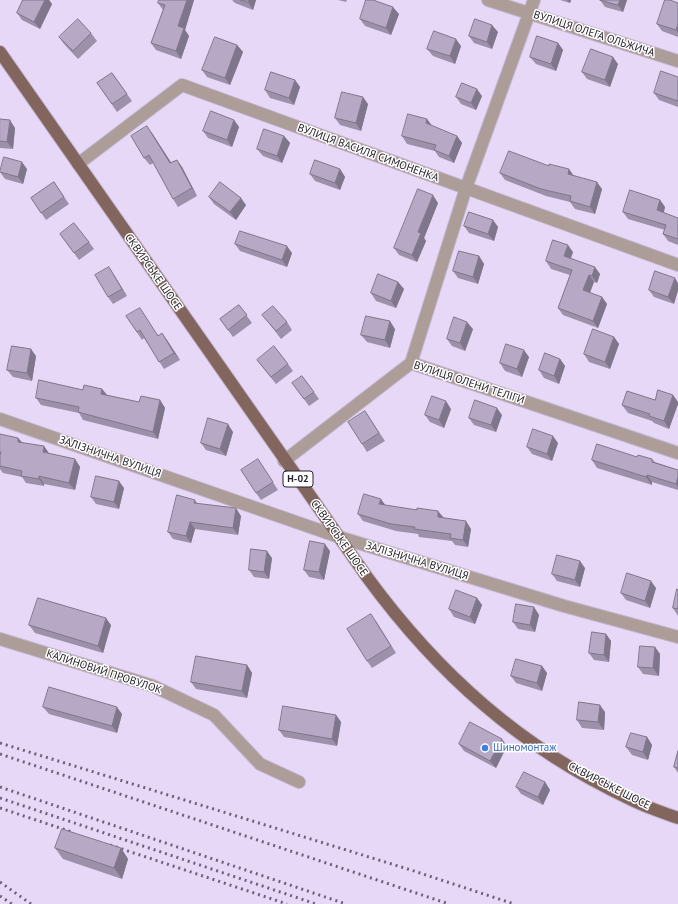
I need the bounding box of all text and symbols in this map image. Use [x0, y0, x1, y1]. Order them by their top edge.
street label: ВУЛИЦЯ ОЛЕГА ОЛЬЖИЧА [532, 8, 656, 60]
street label: ВУЛИЦЯ ВАСИЛЯ СИМОНЕНКА [295, 121, 441, 185]
street label: СКВИРСЬКЕ ШОСЕ [122, 231, 184, 313]
street label: ВУЛИЦЯ ОЛЕНИ ТЕЛІГИ [412, 359, 526, 407]
street label: ЗАЛІЗНИЧНА ВУЛИЦЯ [57, 433, 163, 481]
road number: Н-02 [283, 471, 313, 487]
street label: СКВИРСЬКЕ ШОСЕ [308, 497, 370, 579]
street label: ЗАЛІЗНИЧНА ВУЛИЦЯ [364, 539, 470, 583]
street label: КАЛИНОВИЙ ПРОВУЛОК [45, 647, 163, 697]
place label: Шиномонтаж [493, 741, 557, 755]
marker: Шиномонтаж [480, 743, 490, 753]
street label: СКВИРСЬКЕ ШОСЕ [566, 760, 652, 812]

